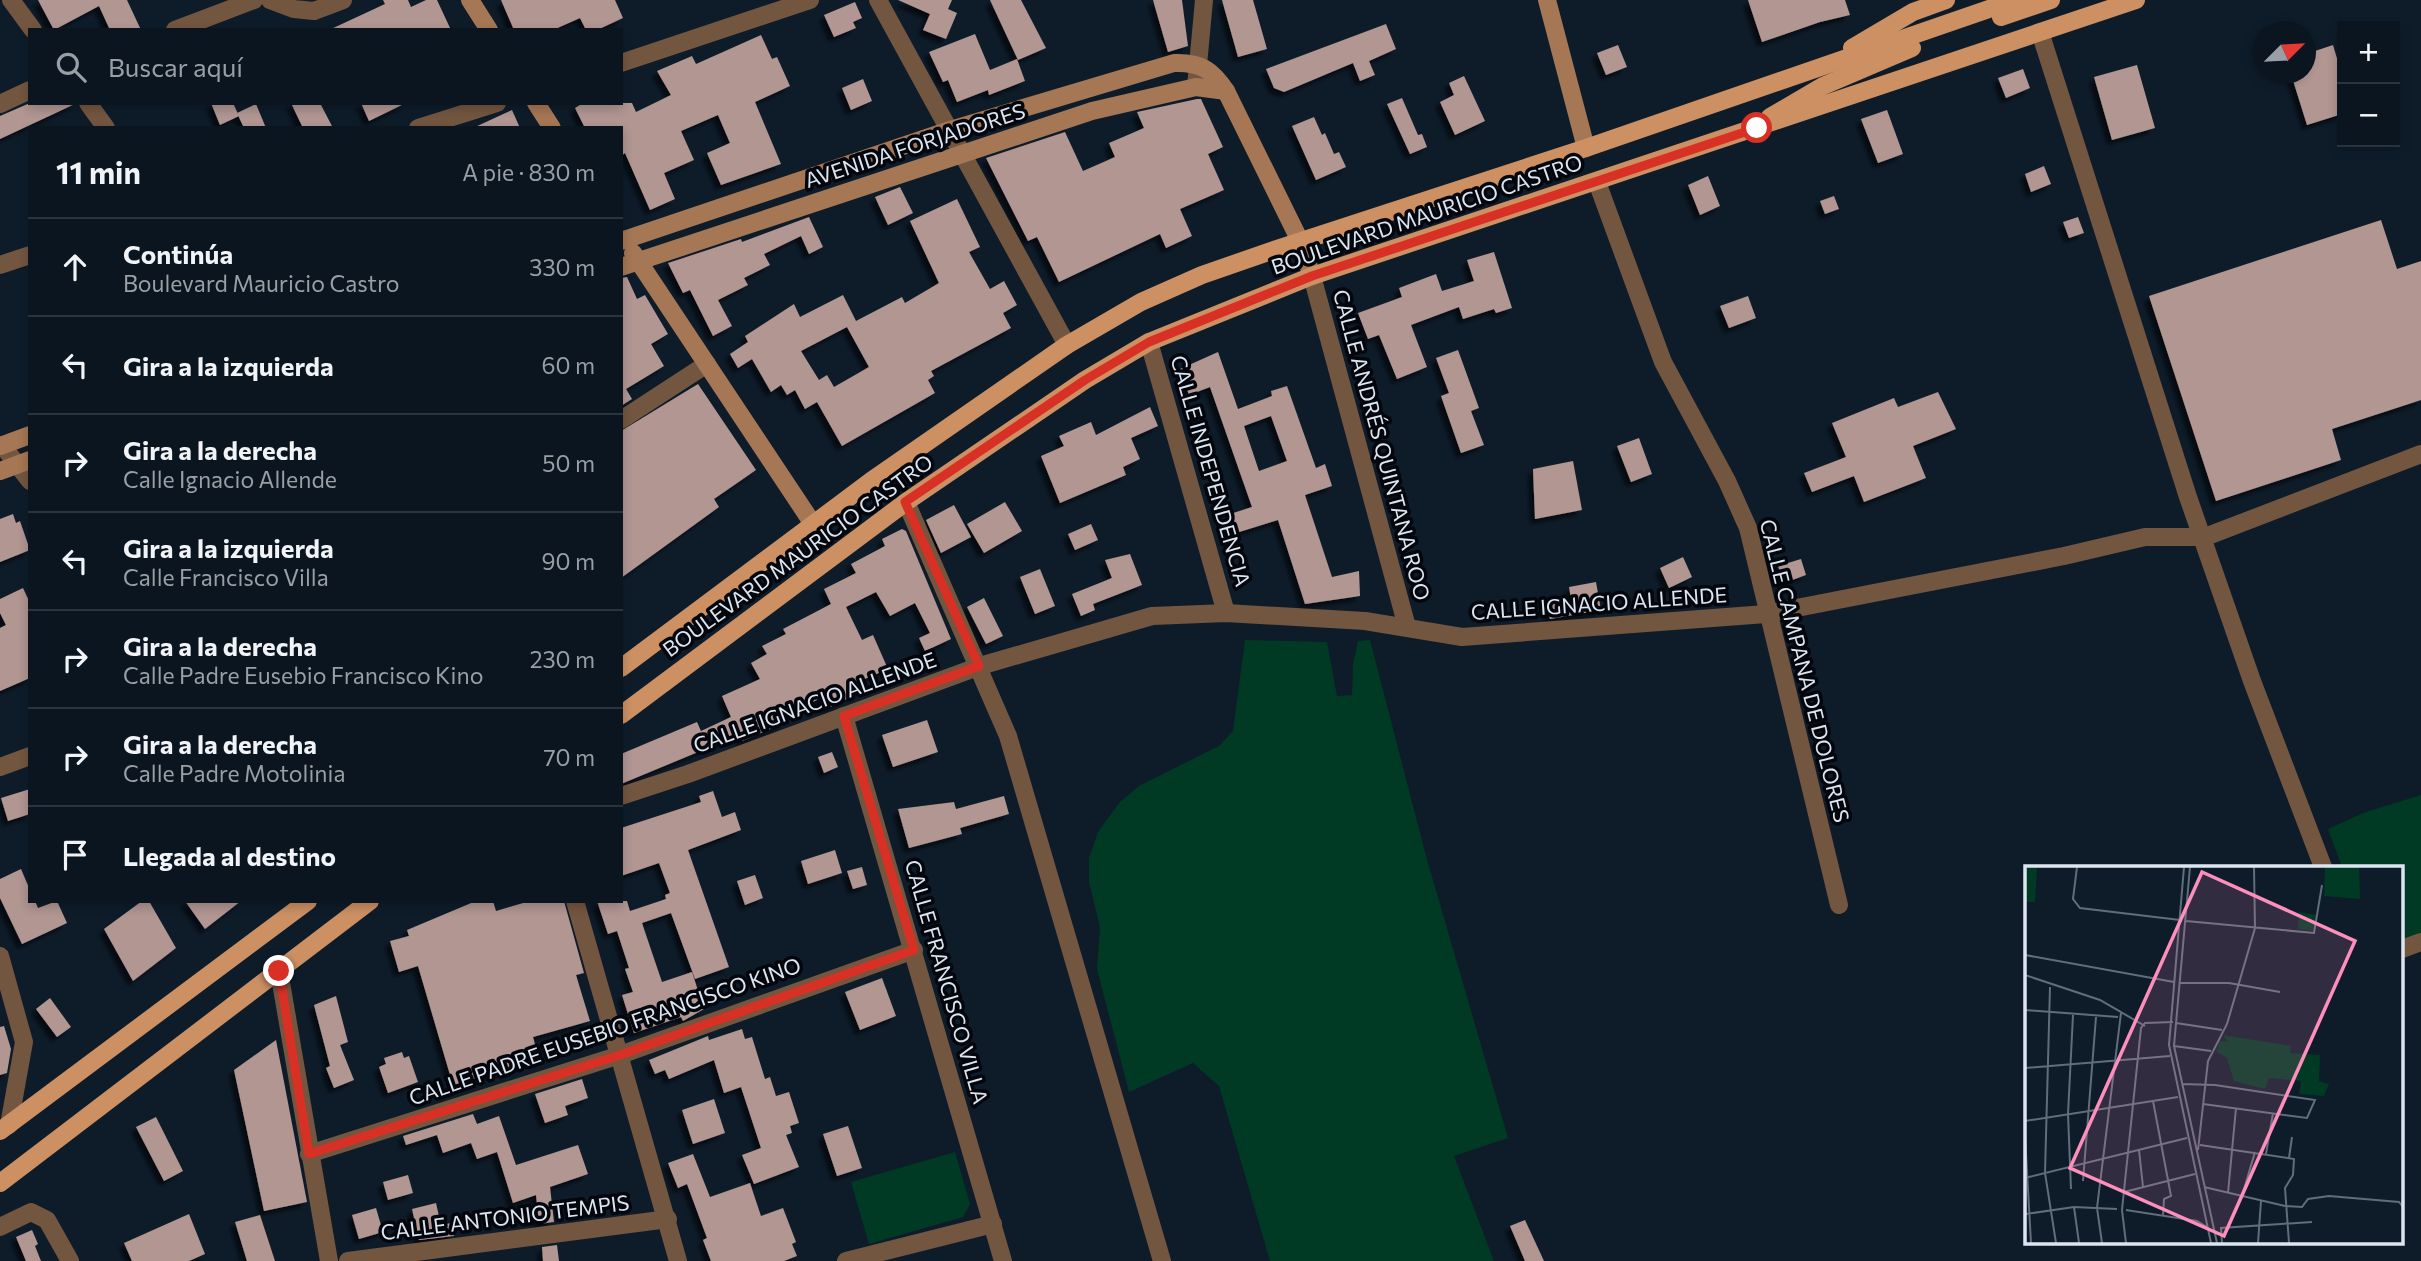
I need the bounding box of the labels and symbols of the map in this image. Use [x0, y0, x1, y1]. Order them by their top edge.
north arrow [2253, 21, 2316, 84]
street label: AVENIDA FORJADORES [801, 97, 1028, 192]
route start [1741, 112, 1772, 143]
street label: BOULEVARD MAURICIO CASTRO [1268, 148, 1585, 279]
street label: CALLE ANDRÉS QUINTANA ROO [1329, 286, 1436, 603]
street label: CALLE INDEPENDENCIA [1166, 352, 1256, 589]
street label: BOULEVARD MAURICIO CASTRO [657, 448, 937, 661]
street label: CALLE CAMPANA DE DOLORES [1756, 516, 1855, 825]
street label: CALLE IGNACIO ALLENDE [1470, 581, 1728, 624]
street label: CALLE IGNACIO ALLENDE [690, 646, 939, 757]
street label: CALLE FRANCISCO VILLA [901, 857, 994, 1107]
inset map [2025, 866, 2404, 1244]
street label: CALLE PADRE EUSEBIO FRANCISCO KINO [405, 952, 804, 1110]
route end [263, 955, 294, 986]
street label: CALLE ANTONIO TEMPIS [379, 1189, 630, 1244]

